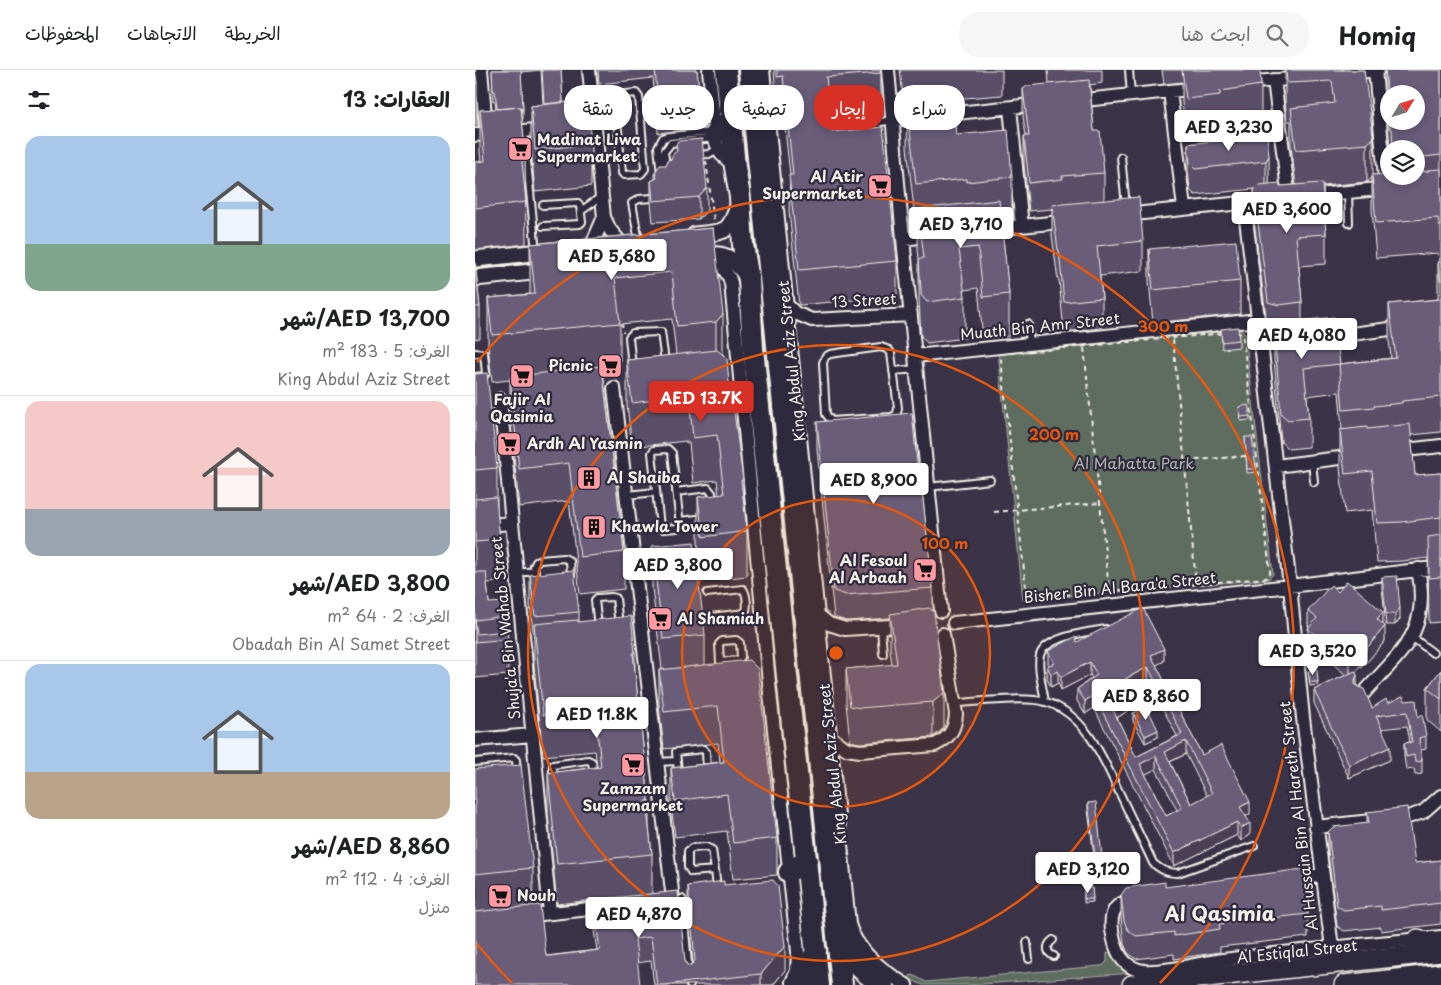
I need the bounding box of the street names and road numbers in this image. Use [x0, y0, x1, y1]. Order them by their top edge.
street label: King Abdul Aziz Street [771, 280, 810, 443]
street label: 13 Street [831, 286, 897, 313]
street label: Muath Bin Amr Street [959, 306, 1121, 345]
street label: Shuja'a Bin Wahab Street [483, 536, 526, 721]
street label: Bisher Bin Al Bara'a Street [1022, 565, 1217, 608]
street label: King Abdul Aziz Street [812, 683, 851, 846]
street label: Al Hussain Bin Al Hareth Street [1272, 700, 1323, 932]
street label: Al Estiqlal Street [1235, 933, 1358, 968]

